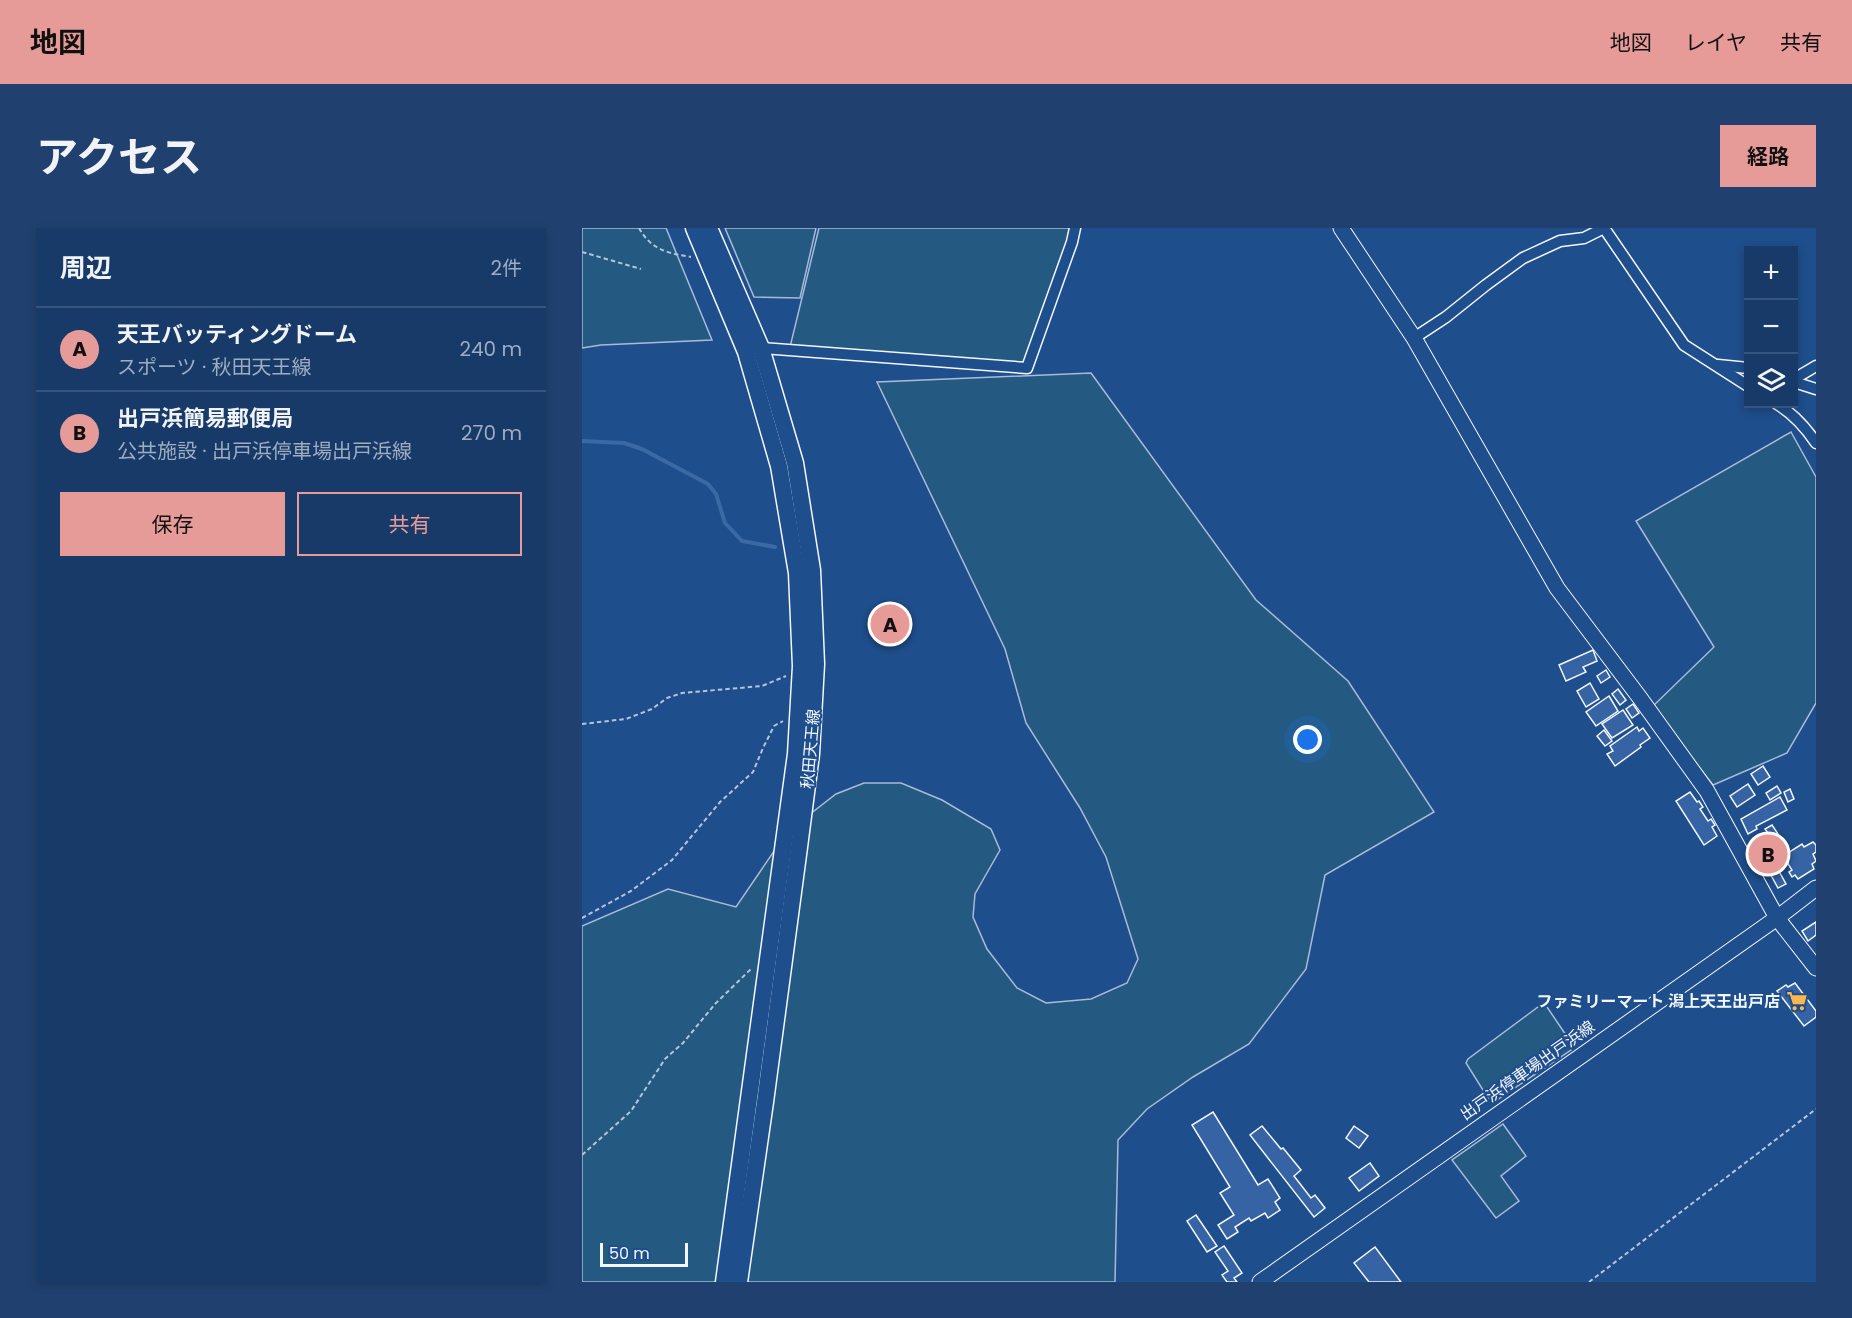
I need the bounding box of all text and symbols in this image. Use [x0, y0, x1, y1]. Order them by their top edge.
text: 地図 [30, 23, 86, 62]
text: 地図 [1610, 28, 1652, 57]
text: レイヤ [1685, 28, 1747, 57]
text: 共有 [1780, 28, 1822, 57]
button: 経路 [1720, 125, 1816, 187]
text: アクセス [36, 128, 202, 187]
map controls [1744, 246, 1798, 408]
button: + [1744, 246, 1798, 300]
text: 周辺 [60, 250, 112, 286]
text: 2件 [491, 254, 522, 282]
button: − [1744, 300, 1798, 354]
text: 天王バッティングドーム [117, 319, 357, 350]
text: A [72, 335, 87, 363]
text: 240 m [459, 335, 522, 363]
text: スポーツ · 秋田天王線 [117, 353, 312, 381]
button: layers [1744, 354, 1798, 408]
text: 出戸浜簡易郵便局 [117, 403, 293, 434]
text: B [73, 419, 86, 447]
text: 270 m [461, 419, 522, 447]
text: 公共施設 · 出戸浜停車場出戸浜線 [117, 437, 412, 465]
button: 保存 [60, 492, 285, 556]
button: 共有 [297, 492, 522, 556]
pin: A [870, 602, 910, 646]
street label: 秋田天王線 [796, 708, 825, 790]
your location [1293, 725, 1322, 754]
pin: B [1748, 832, 1788, 876]
supermarket icon: ファミリーマート 潟上天王出戸店 [1785, 989, 1809, 1013]
place label: ファミリーマート 潟上天王出戸店 [1537, 990, 1780, 1013]
street label: 出戸浜停車場出戸浜線 [1455, 1015, 1599, 1126]
scale bar [600, 1240, 688, 1268]
text: 50 m [609, 1242, 650, 1265]

